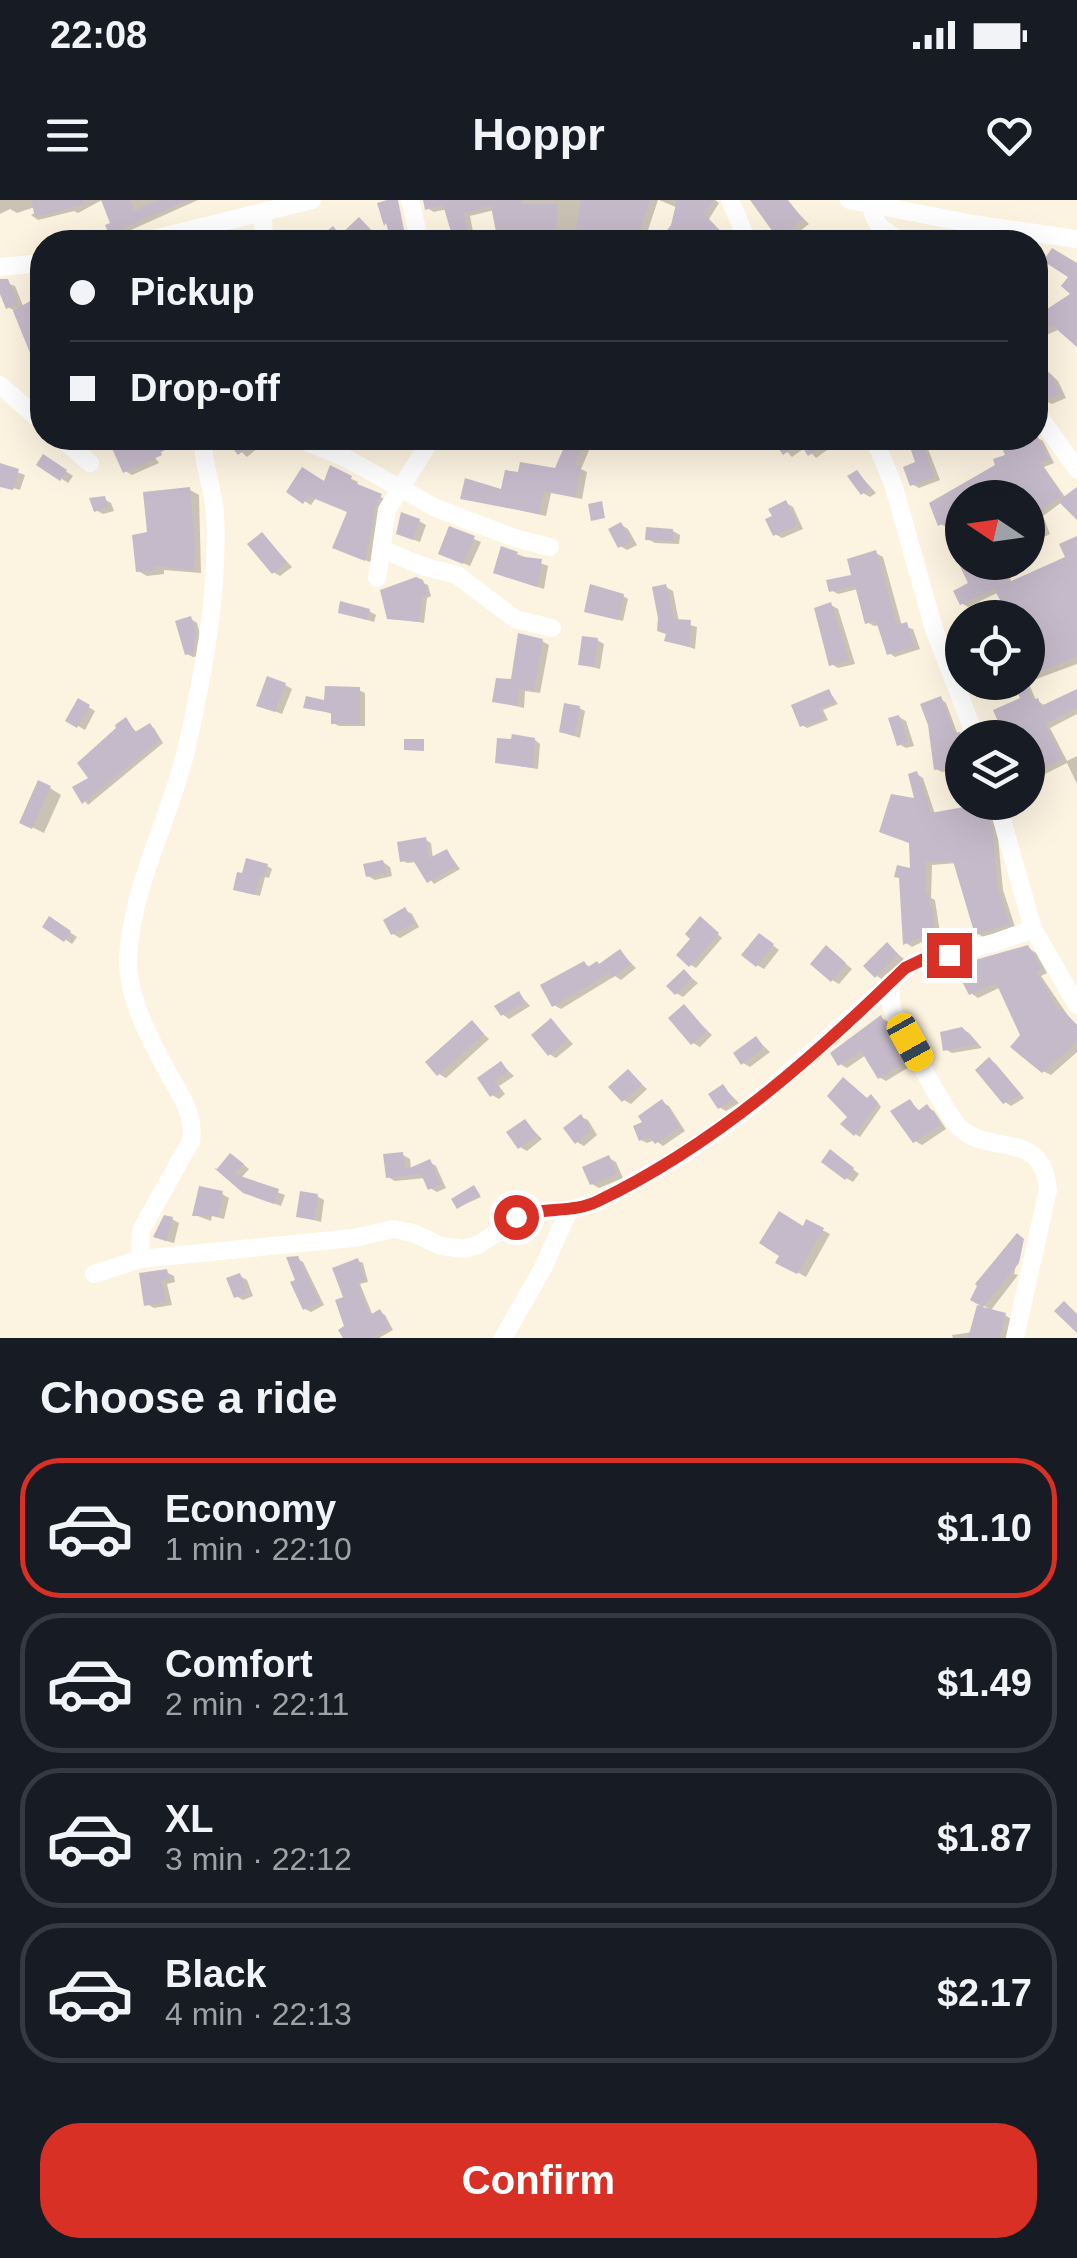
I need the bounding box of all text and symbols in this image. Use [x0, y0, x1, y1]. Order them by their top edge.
text: 22:08 [50, 14, 147, 56]
icon: menu [40, 108, 95, 163]
icon: heart [982, 108, 1037, 163]
text: Hoppr [472, 109, 605, 160]
text: Pickup [130, 271, 255, 313]
text: Drop-off [130, 367, 280, 409]
north arrow [945, 480, 1045, 580]
map controls [945, 480, 1045, 820]
button: locate [945, 600, 1045, 700]
button: layers [945, 720, 1045, 820]
route end [927, 933, 972, 978]
car [882, 1008, 938, 1076]
route start [494, 1195, 539, 1240]
text: Choose a ride [40, 1372, 338, 1423]
icon: car [45, 1483, 135, 1573]
text: Economy [165, 1488, 336, 1530]
text: $1.10 [937, 1507, 1032, 1549]
text: 1 min · 22:10 [165, 1531, 352, 1567]
icon: car [45, 1638, 135, 1728]
text: Comfort [165, 1643, 313, 1685]
text: $1.49 [937, 1662, 1032, 1704]
text: 2 min · 22:11 [165, 1686, 349, 1722]
icon: car [45, 1793, 135, 1883]
text: XL [165, 1798, 214, 1840]
text: $1.87 [937, 1817, 1032, 1859]
text: 3 min · 22:12 [165, 1841, 352, 1877]
icon: car [45, 1948, 135, 2038]
text: Black [165, 1953, 266, 1995]
text: $2.17 [937, 1972, 1032, 2014]
text: 4 min · 22:13 [165, 1996, 352, 2032]
button: Confirm [40, 2123, 1037, 2238]

